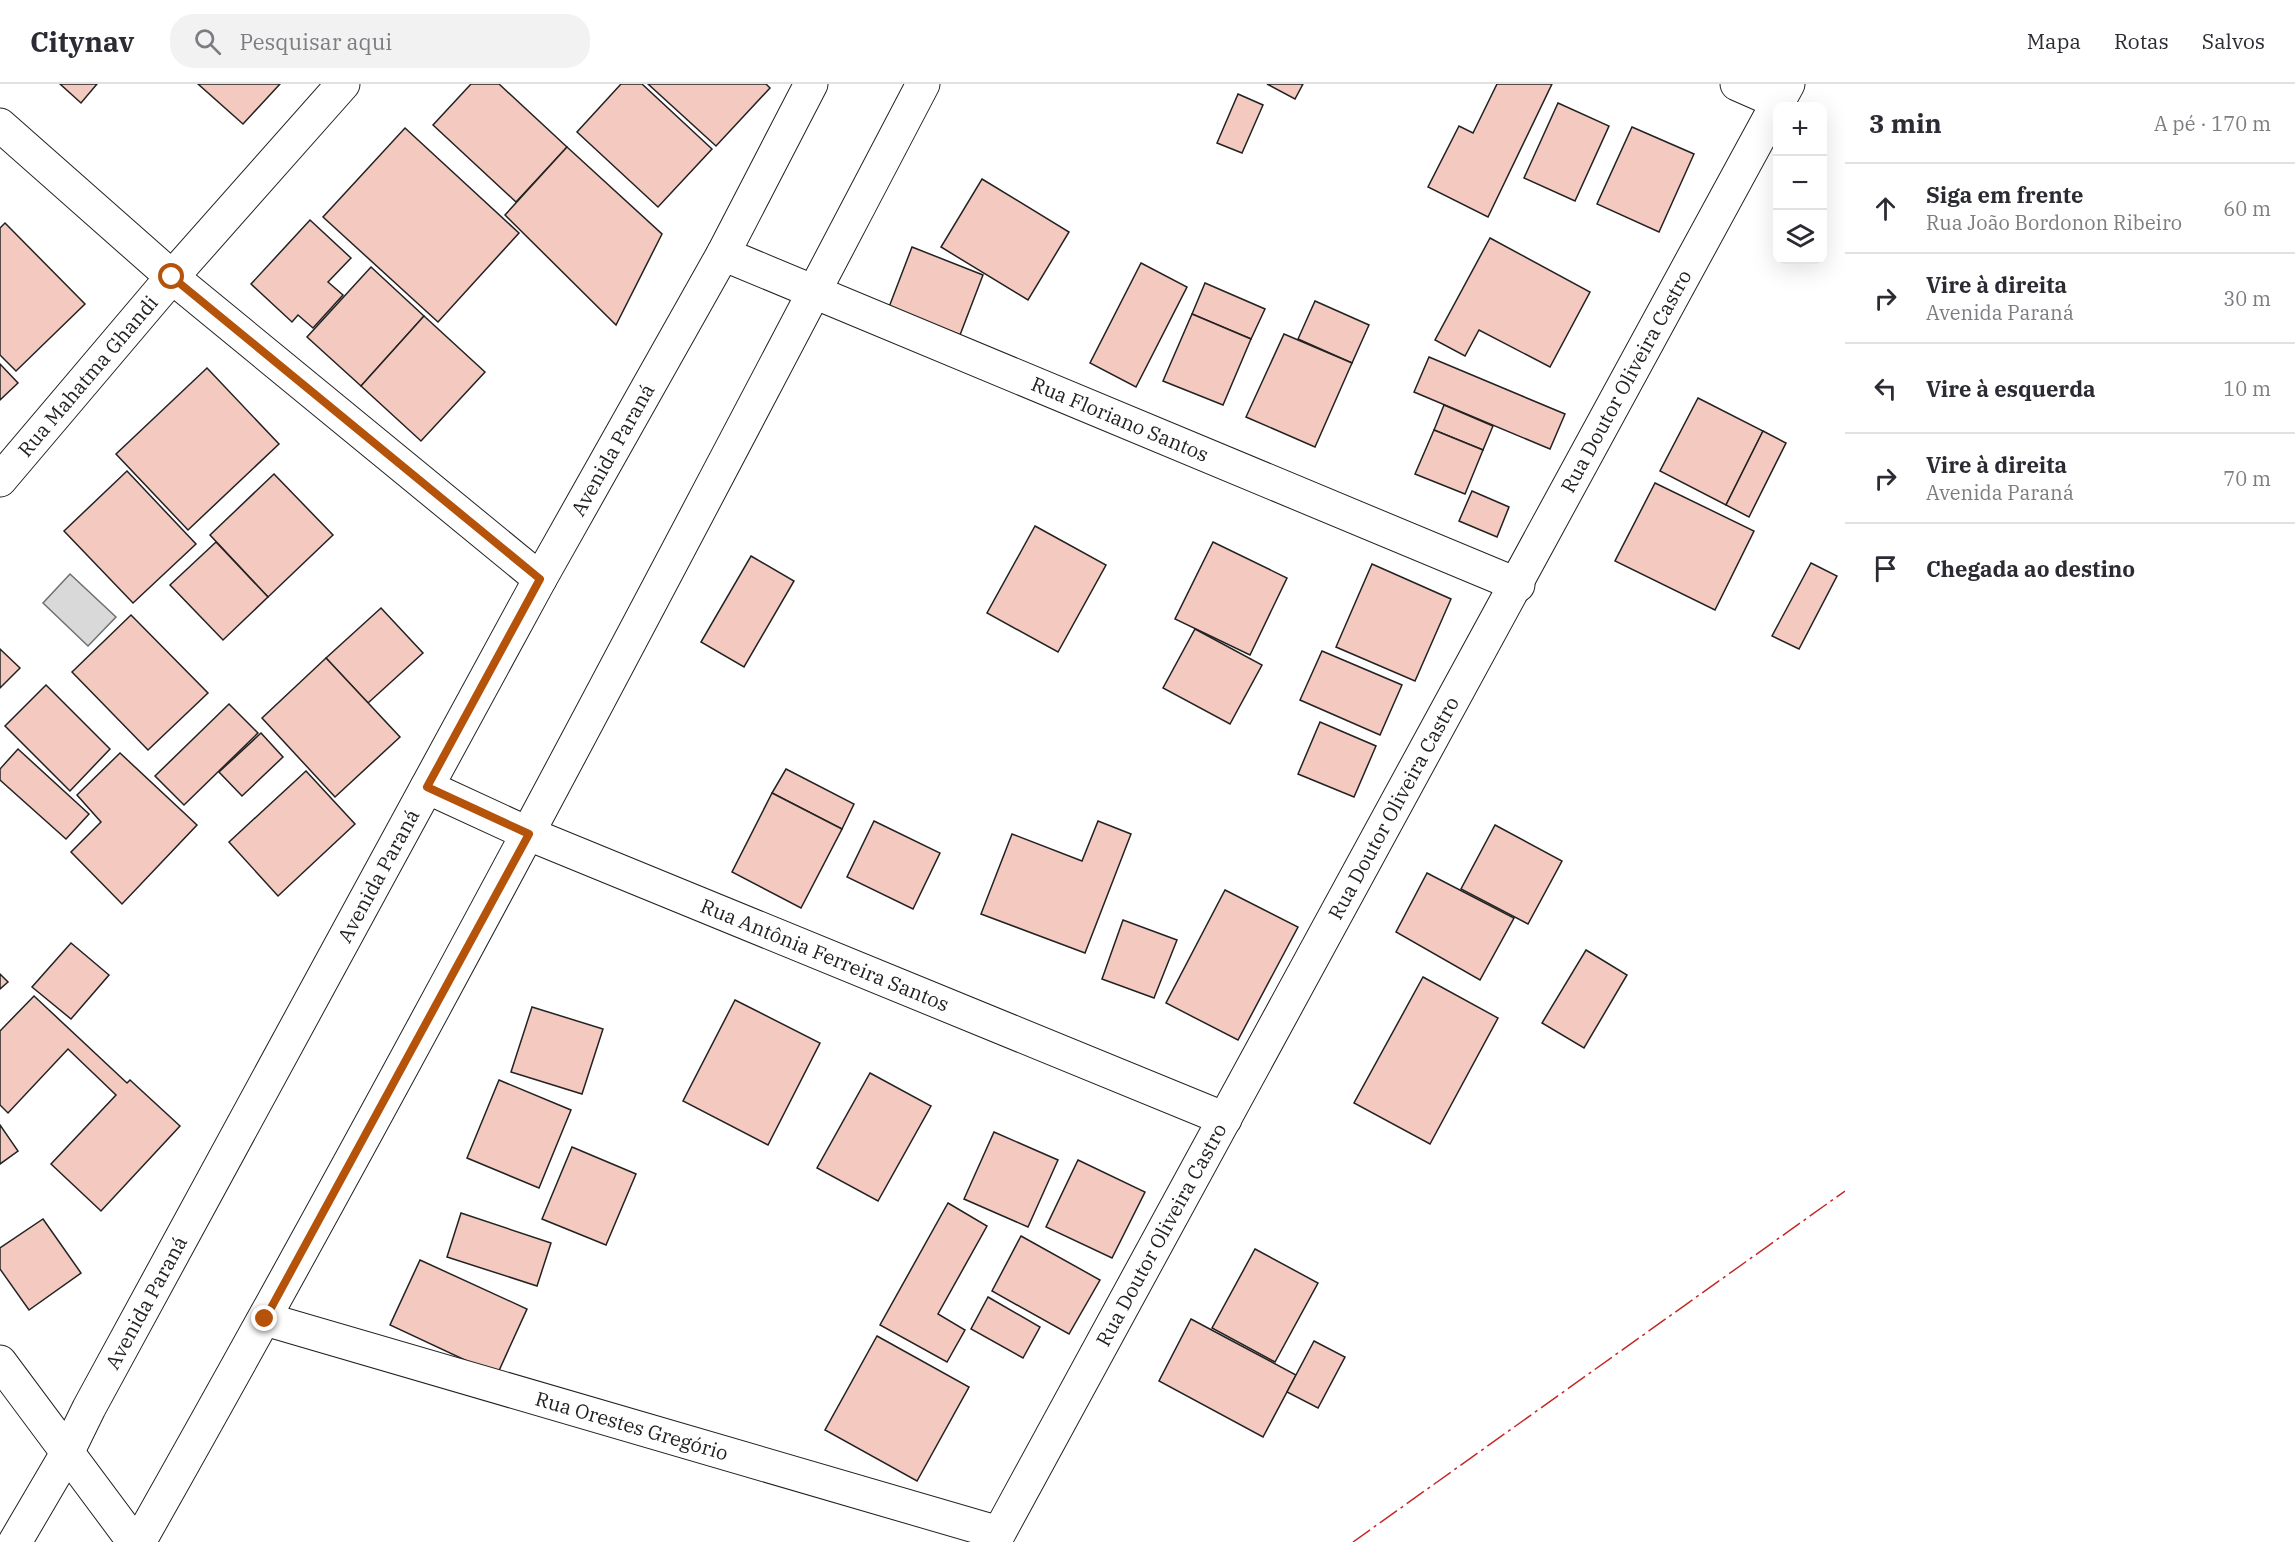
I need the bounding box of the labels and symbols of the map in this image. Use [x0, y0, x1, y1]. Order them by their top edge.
route start [158, 263, 184, 289]
street label: Rua Doutor Oliveira Castro [1554, 265, 1697, 497]
street label: Rua Mahatma Ghandi [11, 289, 164, 462]
street label: Rua Floriano Santos [1027, 370, 1213, 468]
street label: Avenida Paraná [564, 379, 660, 521]
street label: Rua Doutor Oliveira Castro [1322, 692, 1465, 924]
street label: Avenida Paraná [331, 804, 425, 947]
street label: Rua Antônia Ferreira Santos [697, 892, 953, 1018]
street label: Rua Doutor Oliveira Castro [1089, 1118, 1233, 1351]
street label: Avenida Paraná [99, 1231, 193, 1374]
route end [251, 1305, 277, 1331]
street label: Rua Orestes Gregório [532, 1385, 731, 1466]

